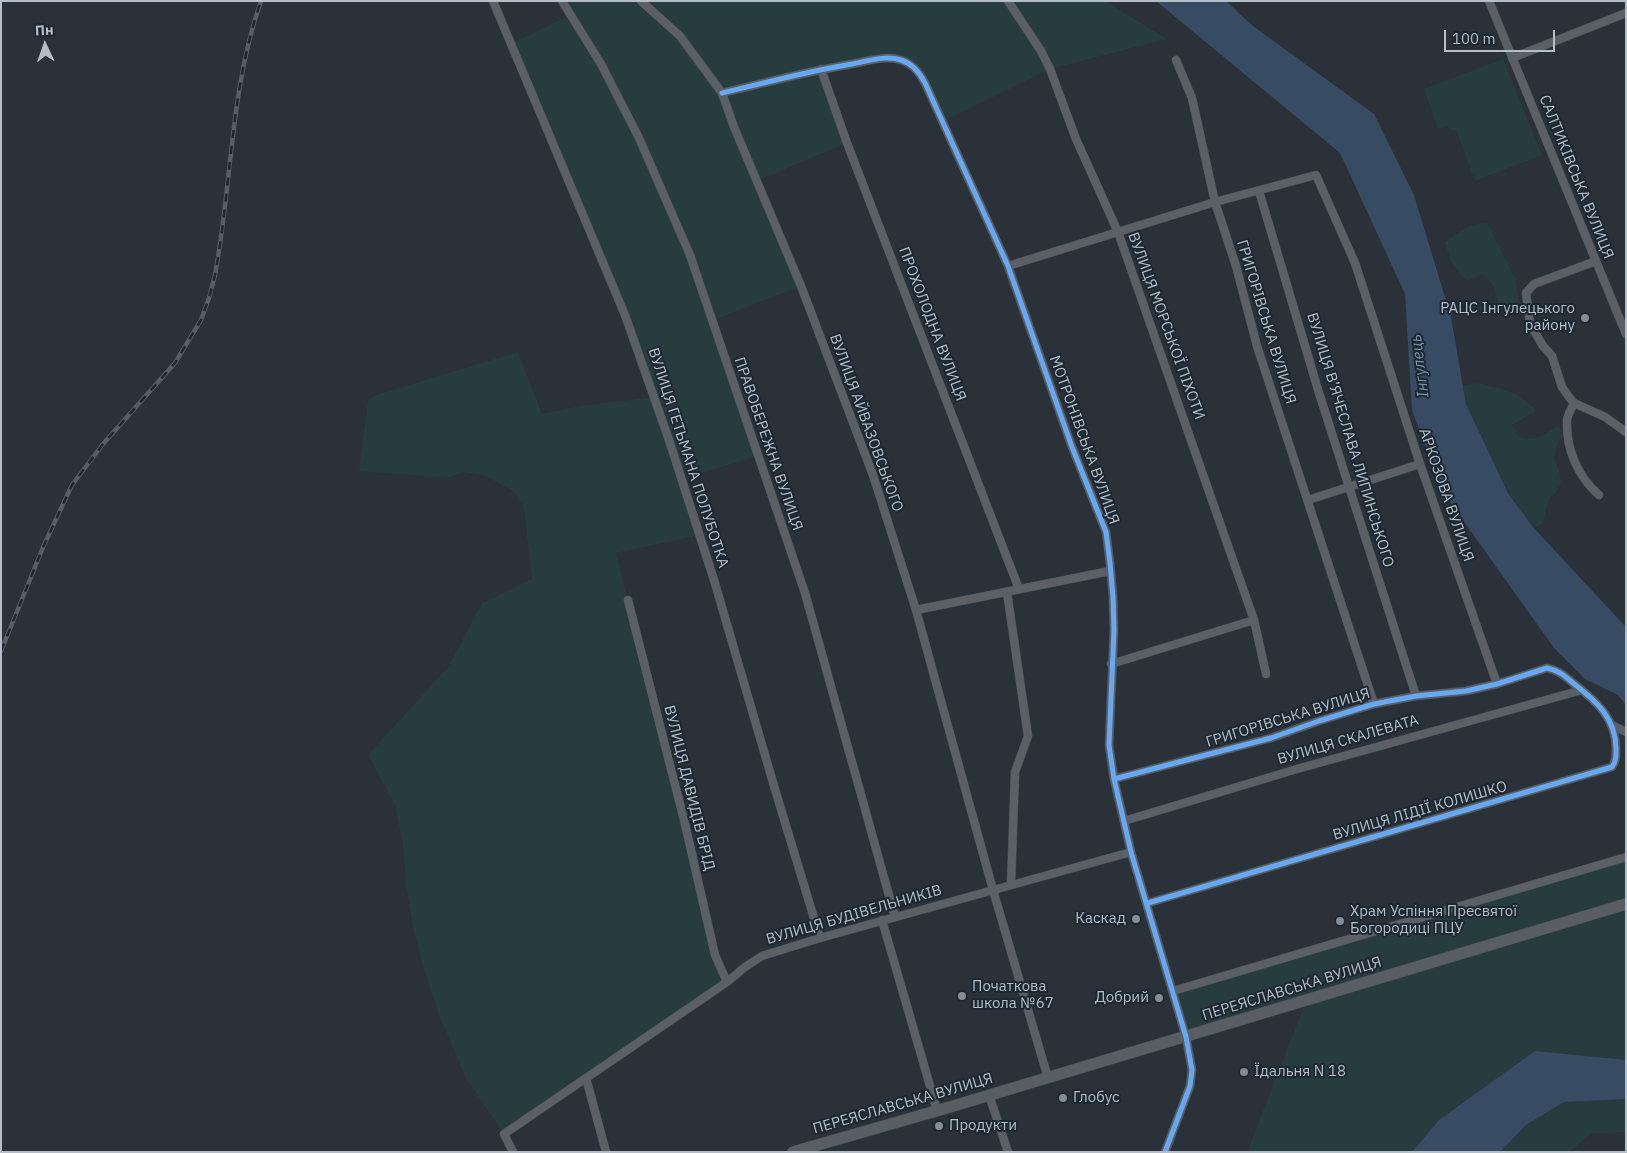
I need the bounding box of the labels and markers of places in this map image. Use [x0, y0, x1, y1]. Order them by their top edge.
place label: РАЦС Інгулецького району [1440, 300, 1575, 335]
marker: РАЦС Інгулецького району [1579, 312, 1591, 324]
place label: Храм Успіння Пресвятої Богородиці ПЦУ [1350, 903, 1517, 938]
place label: Каскад [1075, 910, 1126, 928]
marker: Каскад [1130, 913, 1142, 925]
marker: Храм Успіння Пресвятої Богородиці ПЦУ [1334, 915, 1346, 927]
place label: Початкова школа №67 [972, 978, 1054, 1013]
place label: Добрий [1095, 989, 1149, 1007]
marker: Початкова школа №67 [956, 990, 968, 1002]
marker: Добрий [1153, 992, 1165, 1004]
place label: Їдальня N 18 [1254, 1063, 1346, 1081]
marker: Їдальня N 18 [1238, 1066, 1250, 1078]
place label: Глобус [1073, 1089, 1119, 1107]
marker: Глобус [1057, 1092, 1069, 1104]
place label: Продукти [949, 1117, 1017, 1135]
marker: Продукти [933, 1120, 945, 1132]

